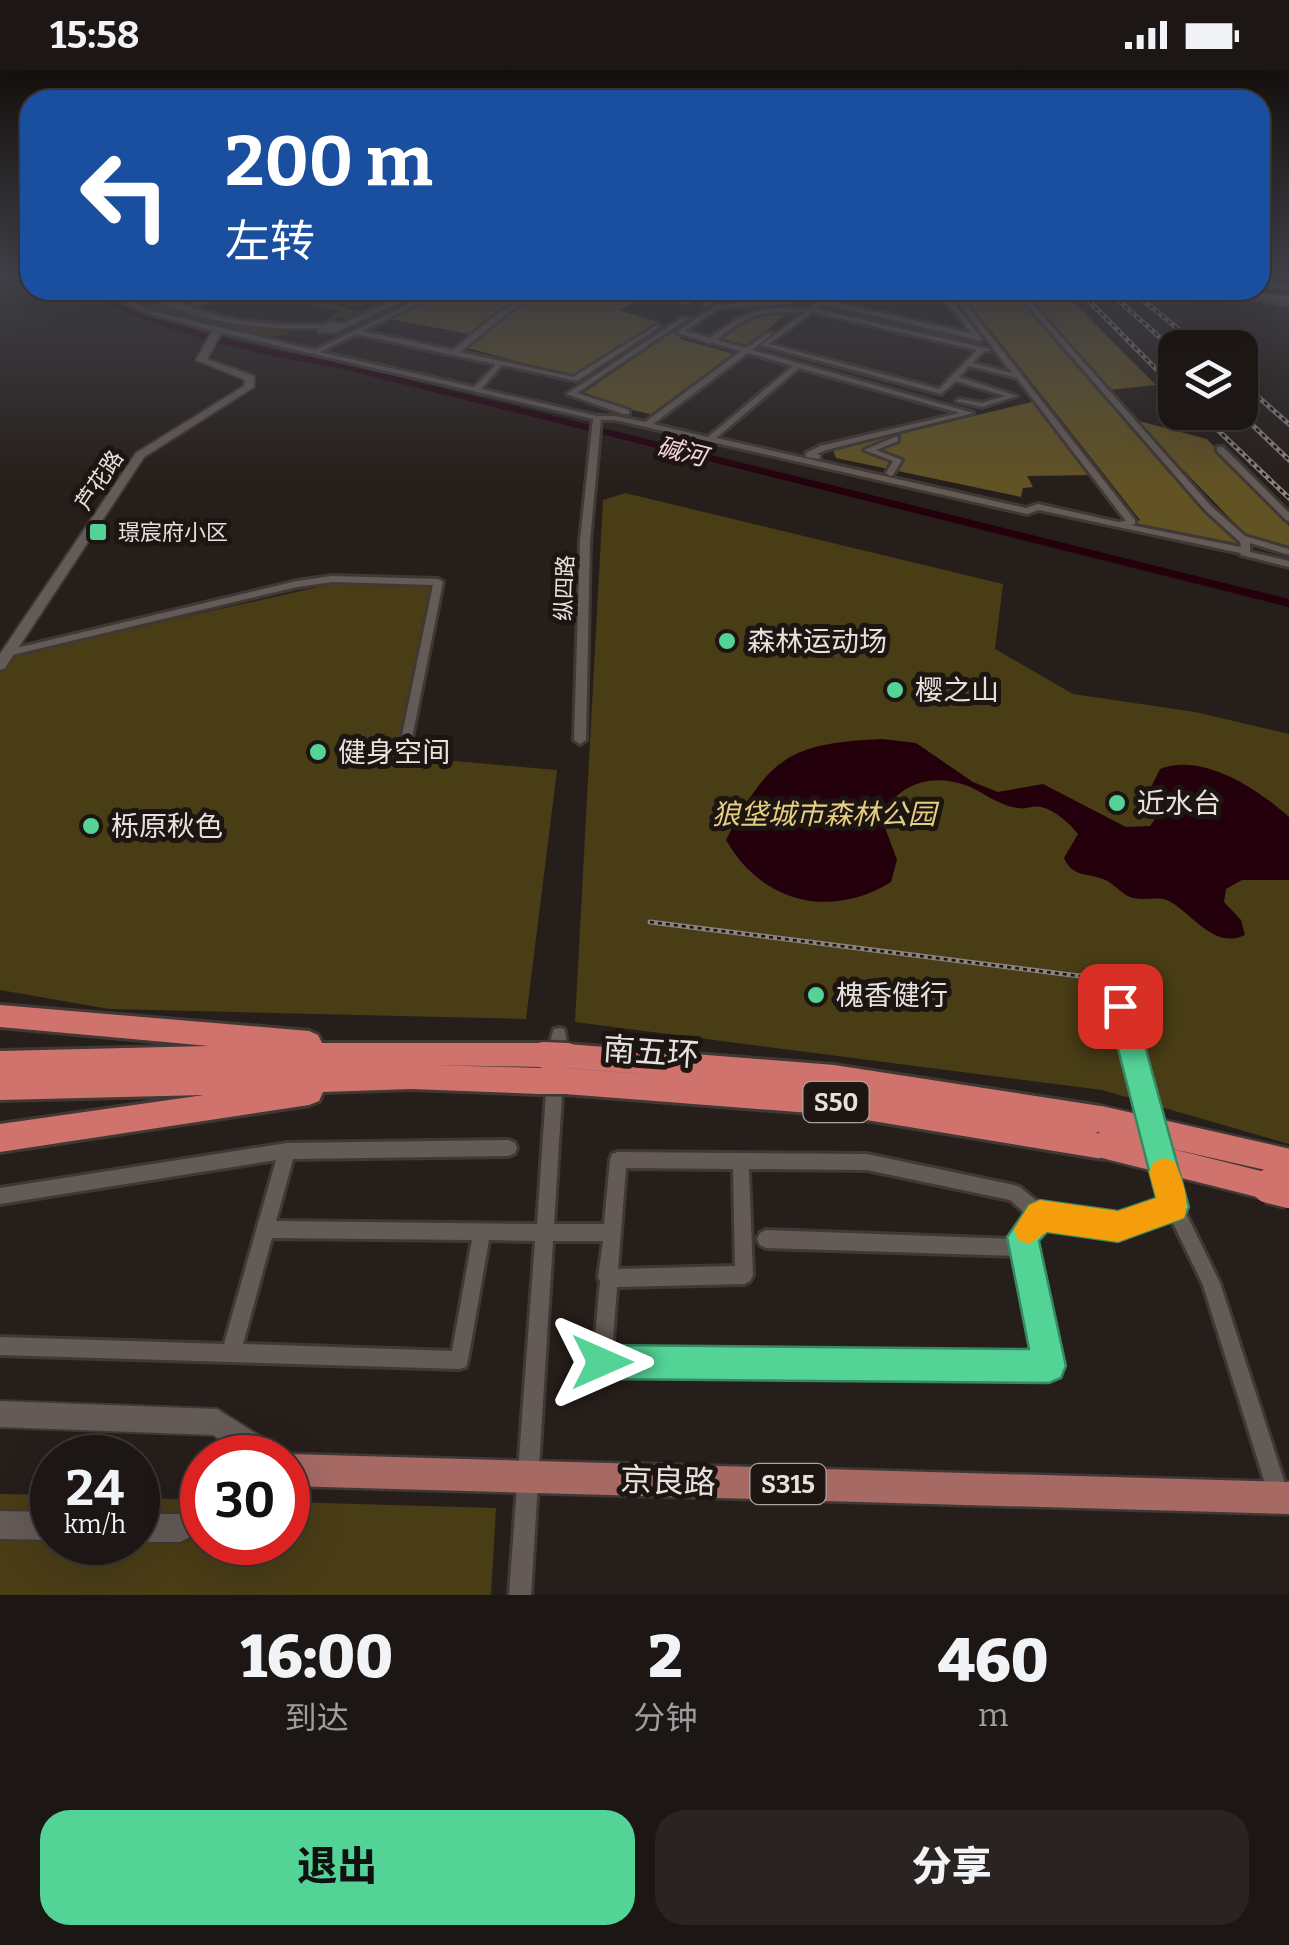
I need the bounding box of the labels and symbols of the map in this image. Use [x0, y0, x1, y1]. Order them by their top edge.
water label: 碱河 [654, 431, 714, 474]
street label: 芦花路 [70, 445, 129, 515]
place label: 璟宸府小区 [118, 519, 228, 546]
marker: 璟宸府小区 [87, 521, 109, 543]
street label: 纵四路 [550, 555, 579, 621]
place label: 森林运动场 [747, 625, 887, 658]
marker: 森林运动场 [716, 630, 738, 652]
place label: 樱之山 [915, 674, 999, 707]
marker: 樱之山 [884, 679, 906, 701]
place label: 健身空间 [338, 736, 450, 769]
marker: 健身空间 [307, 741, 329, 763]
place label: 近水台 [1137, 787, 1221, 820]
marker: 近水台 [1106, 792, 1128, 814]
park label: 狼垡城市森林公园 [712, 798, 940, 831]
place label: 栎原秋色 [111, 810, 223, 843]
marker: 栎原秋色 [80, 815, 102, 837]
pin [1078, 964, 1163, 1049]
place label: 槐香健行 [836, 979, 948, 1012]
marker: 槐香健行 [805, 984, 827, 1006]
street label: 南五环 [602, 1030, 700, 1074]
road number: S50 [804, 1082, 868, 1122]
position arrow [550, 1310, 654, 1414]
speed limit sign: 30 [180, 1435, 310, 1565]
street label: 京良路 [619, 1460, 717, 1502]
road number: S315 [750, 1464, 826, 1504]

